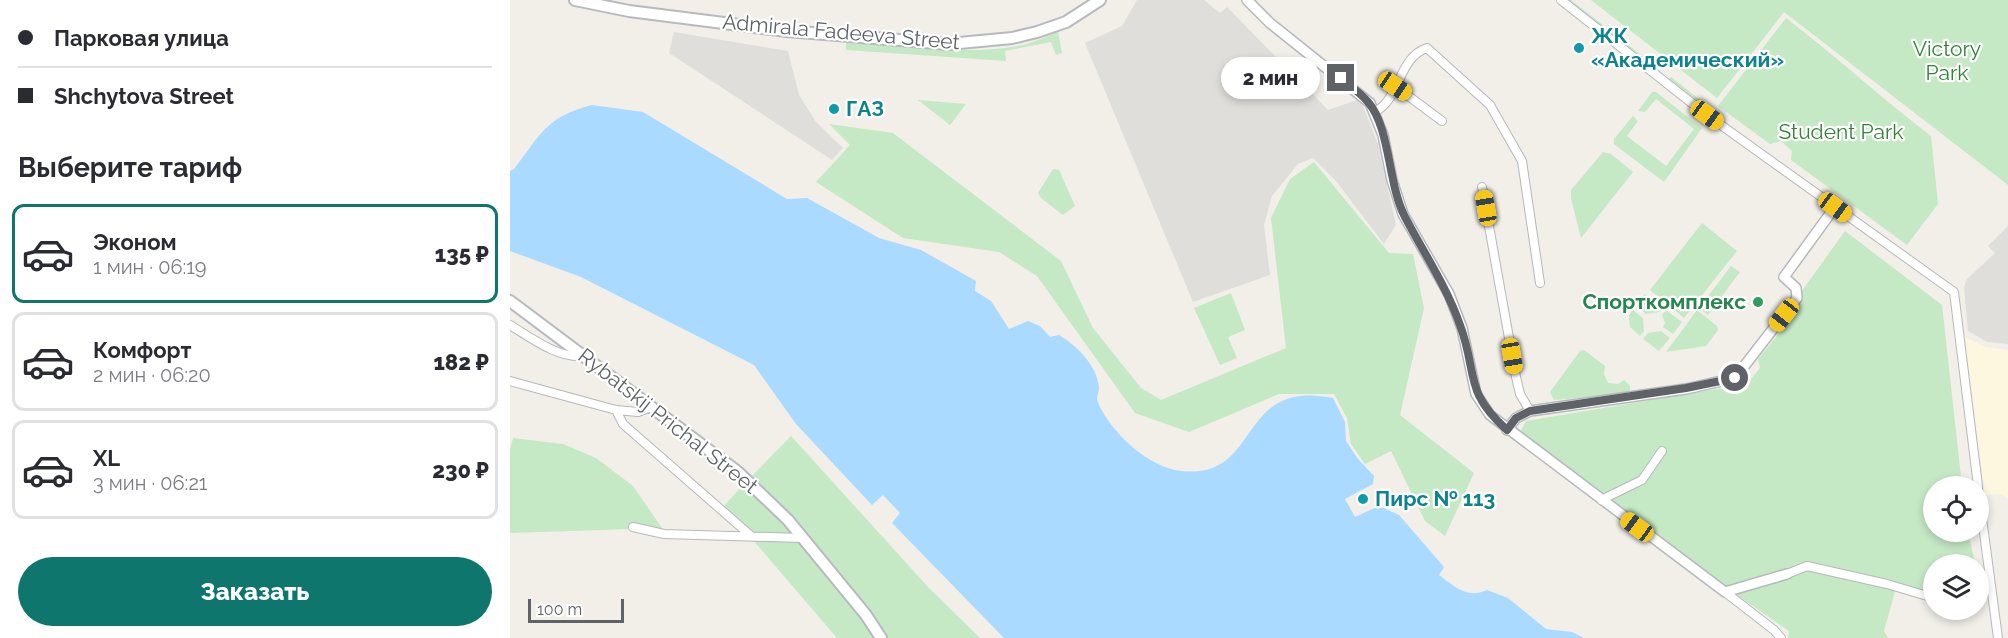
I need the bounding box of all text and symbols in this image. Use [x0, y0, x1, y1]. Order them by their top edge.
street label: Admirala Fadeeva Street [721, 9, 961, 54]
place label: ЖК «Академический» [1591, 23, 1784, 72]
text: Парковая улица [54, 25, 229, 51]
park label: Victory Park [1913, 36, 1981, 85]
marker: ЖК «Академический» [1572, 41, 1586, 55]
callout: 2 мин [1221, 57, 1320, 99]
route end [1327, 64, 1354, 91]
text: 2 мин [1243, 66, 1298, 90]
car [1375, 68, 1415, 104]
text: Shchytova Street [54, 83, 234, 109]
place label: ГАЗ [846, 96, 884, 121]
car [1687, 97, 1727, 133]
marker: ГАЗ [827, 102, 841, 116]
park label: Student Park [1779, 119, 1903, 144]
text: Выберите тариф [18, 152, 242, 183]
car [1474, 189, 1498, 227]
car [1815, 189, 1855, 225]
icon: car [21, 227, 75, 281]
text: Эконом [93, 229, 177, 255]
text: 135 ₽ [435, 241, 489, 267]
text: 1 мин · 06:19 [93, 255, 207, 279]
place label: Спорткомплекс [1582, 289, 1746, 314]
marker: Спорткомплекс [1751, 295, 1765, 309]
car [1766, 295, 1802, 335]
icon: car [21, 335, 75, 389]
text: Комфорт [93, 337, 191, 363]
car [1500, 337, 1524, 375]
street label: Rybatskij Prichal Street [573, 343, 763, 499]
text: 182 ₽ [433, 349, 489, 375]
text: 2 мин · 06:20 [93, 363, 211, 387]
route start [1721, 364, 1748, 391]
icon: car [21, 443, 75, 497]
text: XL [93, 445, 120, 471]
text: 230 ₽ [432, 457, 489, 483]
text: 3 мин · 06:21 [93, 471, 207, 495]
map controls [1923, 476, 1989, 620]
button: locate [1923, 476, 1989, 542]
place label: Пирс № 113 [1375, 486, 1495, 511]
marker: Пирс № 113 [1356, 492, 1370, 506]
car [1617, 509, 1657, 545]
button: layers [1923, 554, 1989, 620]
button: Заказать [18, 557, 492, 626]
scale bar [528, 596, 624, 624]
text: 100 m [537, 600, 582, 619]

